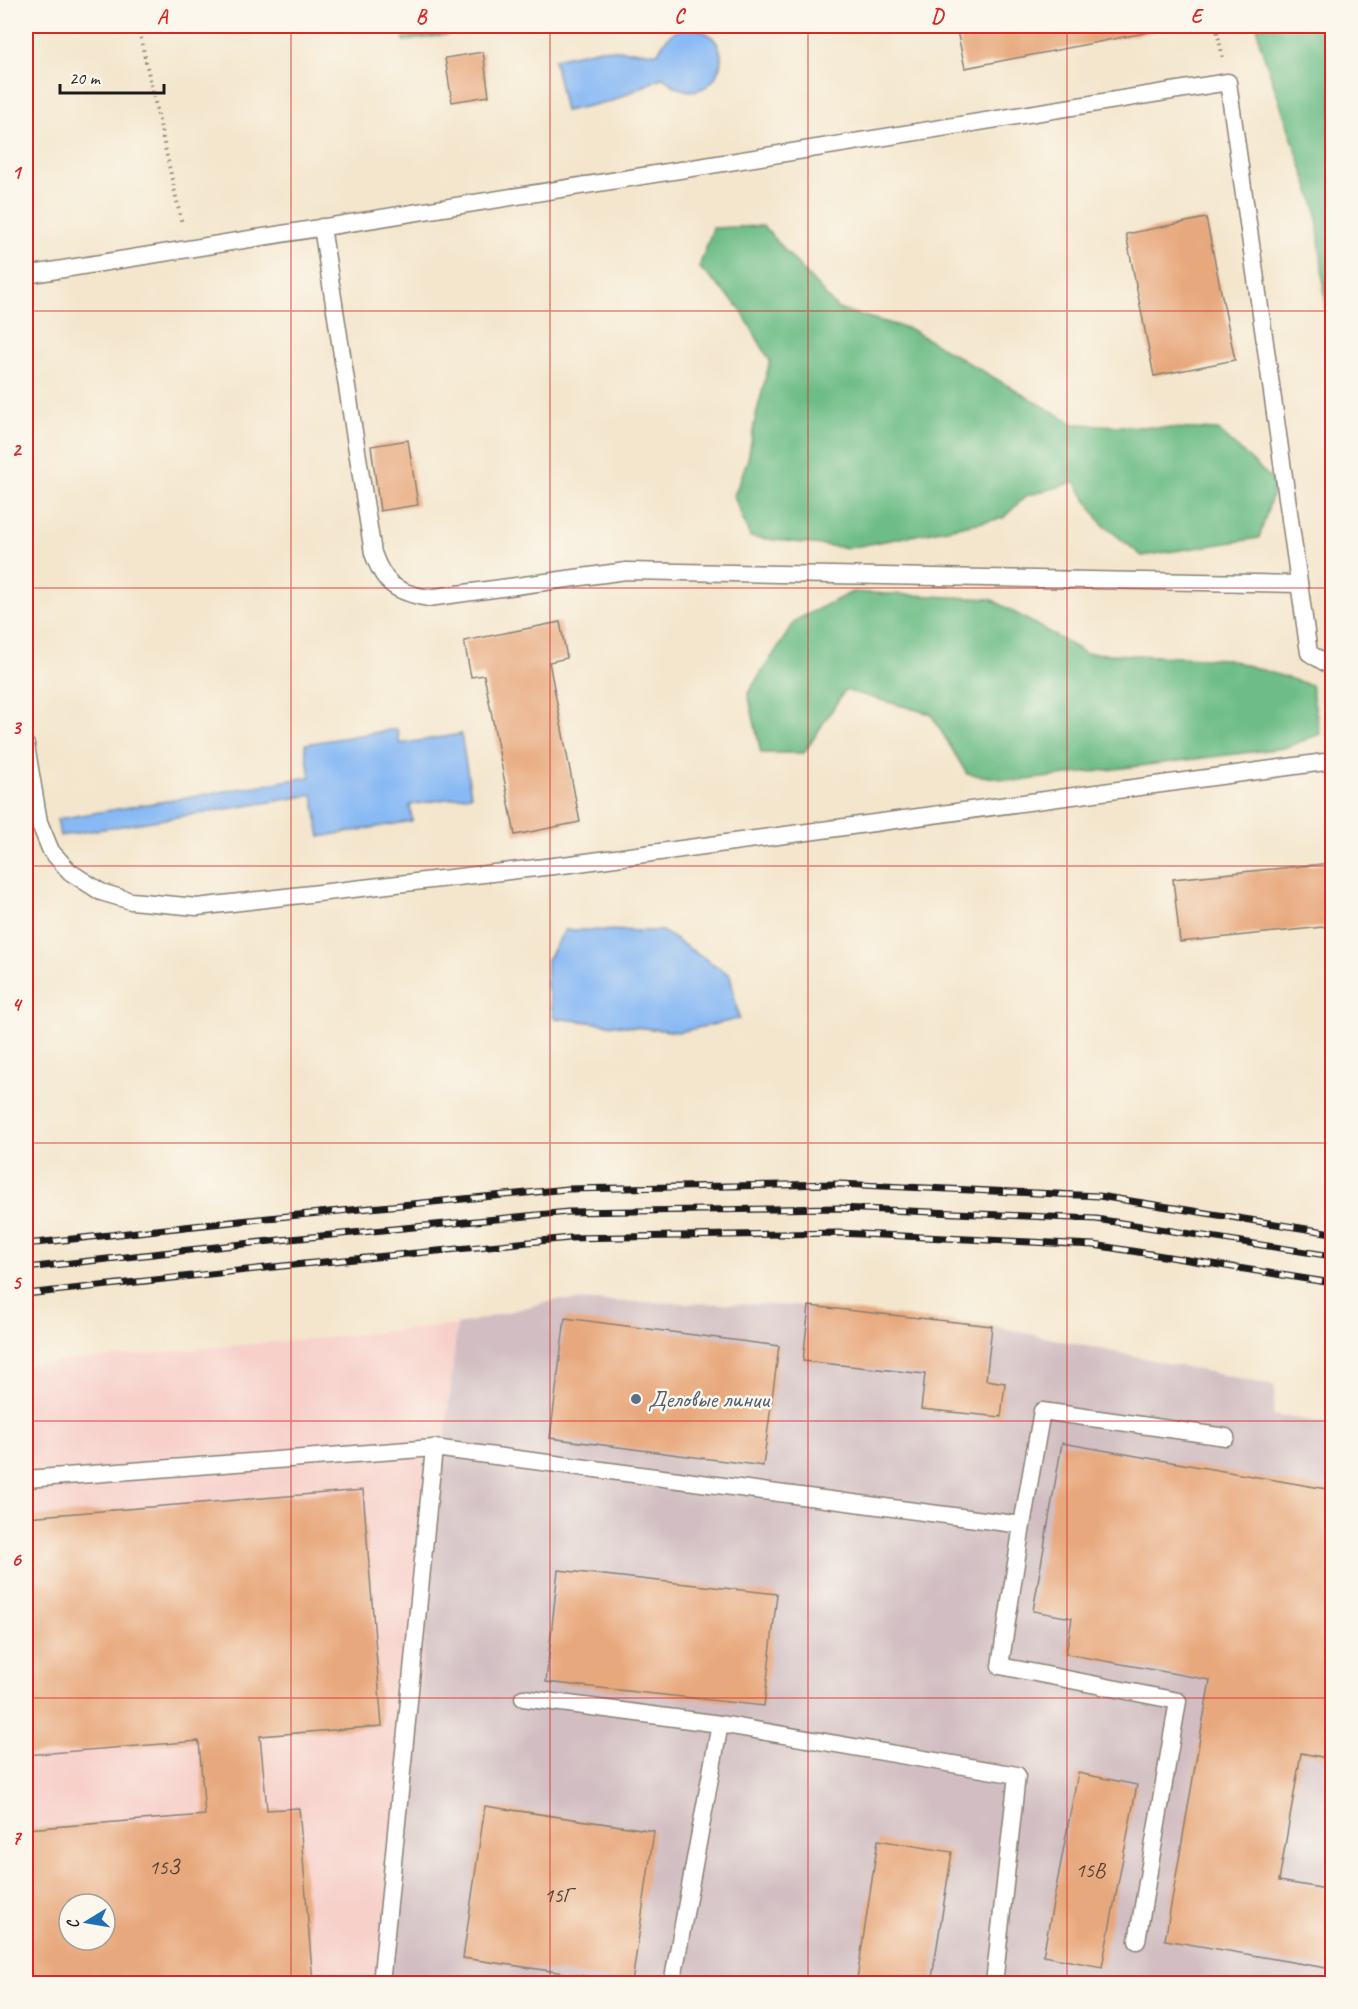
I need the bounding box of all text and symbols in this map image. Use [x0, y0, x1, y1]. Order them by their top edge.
text: A [157, 4, 169, 29]
text: B [416, 4, 428, 29]
text: C [674, 4, 686, 29]
text: D [931, 4, 945, 29]
text: E [1191, 4, 1205, 29]
scale bar [60, 57, 164, 95]
text: 20 m [69, 67, 102, 89]
text: 1 [12, 160, 23, 185]
text: 2 [12, 437, 23, 462]
text: 3 [12, 715, 23, 740]
text: 4 [12, 992, 24, 1017]
text: 5 [12, 1270, 23, 1295]
place label: Деловые линии [648, 1384, 771, 1414]
marker: Деловые линии [629, 1392, 643, 1406]
text: 6 [11, 1547, 22, 1572]
text: 7 [12, 1825, 23, 1850]
house number: 15З [149, 1854, 181, 1880]
house number: 15В [1075, 1857, 1107, 1883]
house number: 15Г [544, 1882, 577, 1908]
north arrow [57, 1892, 117, 1952]
text: С [62, 1917, 84, 1930]

